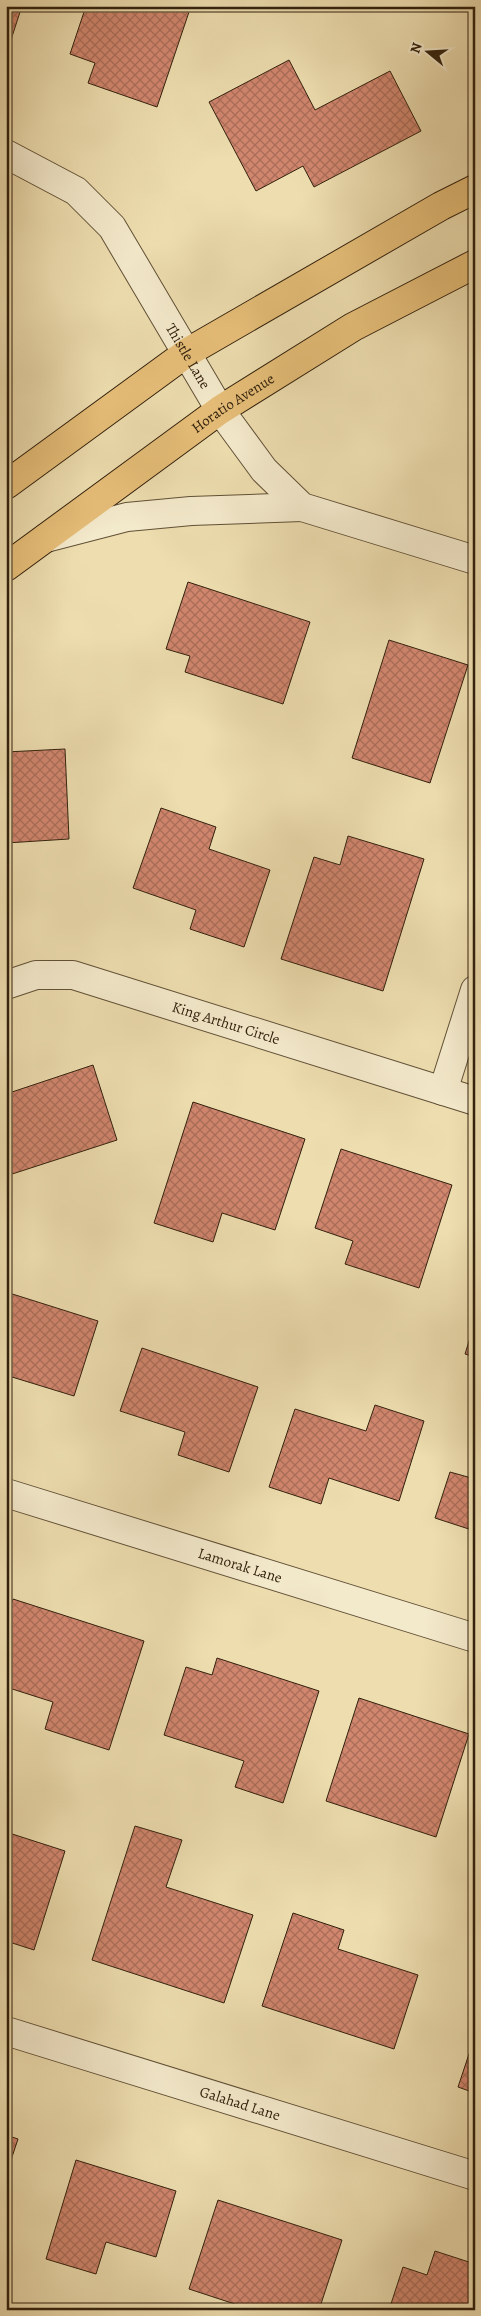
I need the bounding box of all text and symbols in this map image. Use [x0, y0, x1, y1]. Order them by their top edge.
north arrow [404, 28, 454, 78]
text: N [406, 40, 427, 56]
street label: Thistle Lane [161, 320, 216, 393]
street label: Horatio Avenue [187, 368, 278, 438]
street label: King Arthur Circle [170, 997, 283, 1049]
street label: Lamorak Lane [195, 1543, 285, 1588]
street label: Galahad Lane [197, 2082, 283, 2125]

